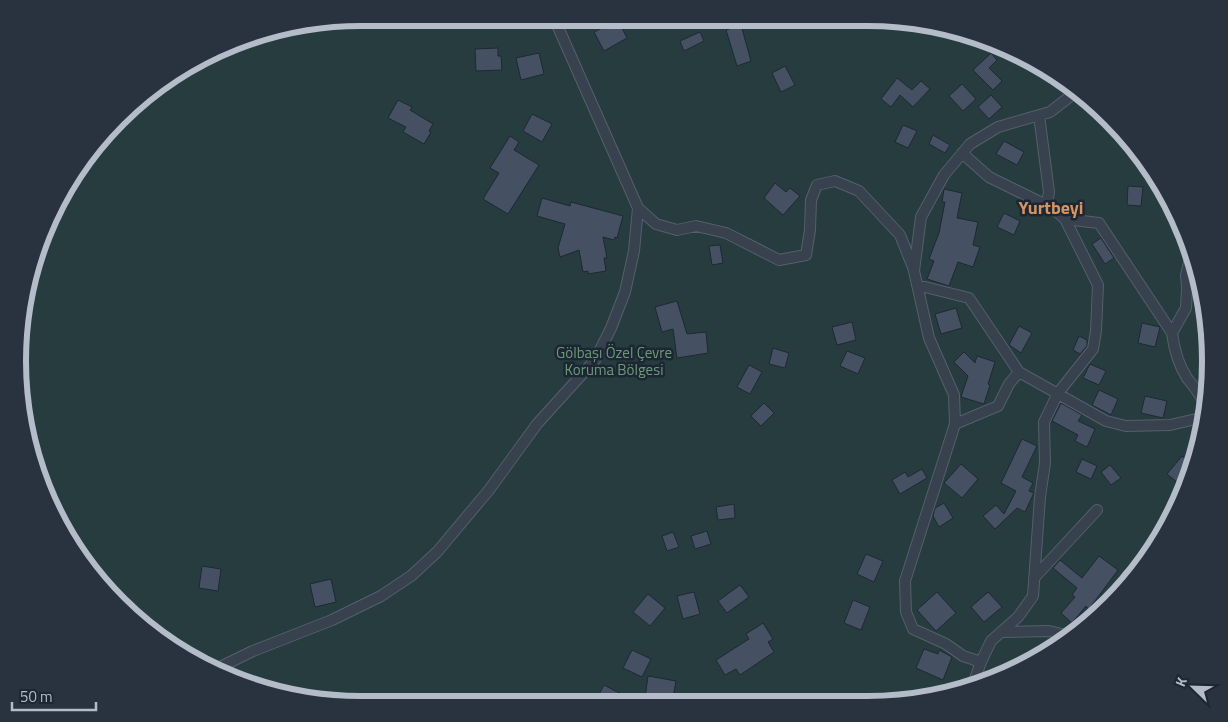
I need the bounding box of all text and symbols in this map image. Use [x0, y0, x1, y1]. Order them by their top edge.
district label: Yurtbeyi [1019, 194, 1083, 221]
park label: Gölbaşı Özel Çevre Koruma Bölgesi [556, 341, 672, 381]
north arrow [1168, 662, 1218, 712]
text: K [1169, 673, 1192, 690]
scale bar [12, 680, 96, 712]
text: 50 m [20, 685, 53, 708]

